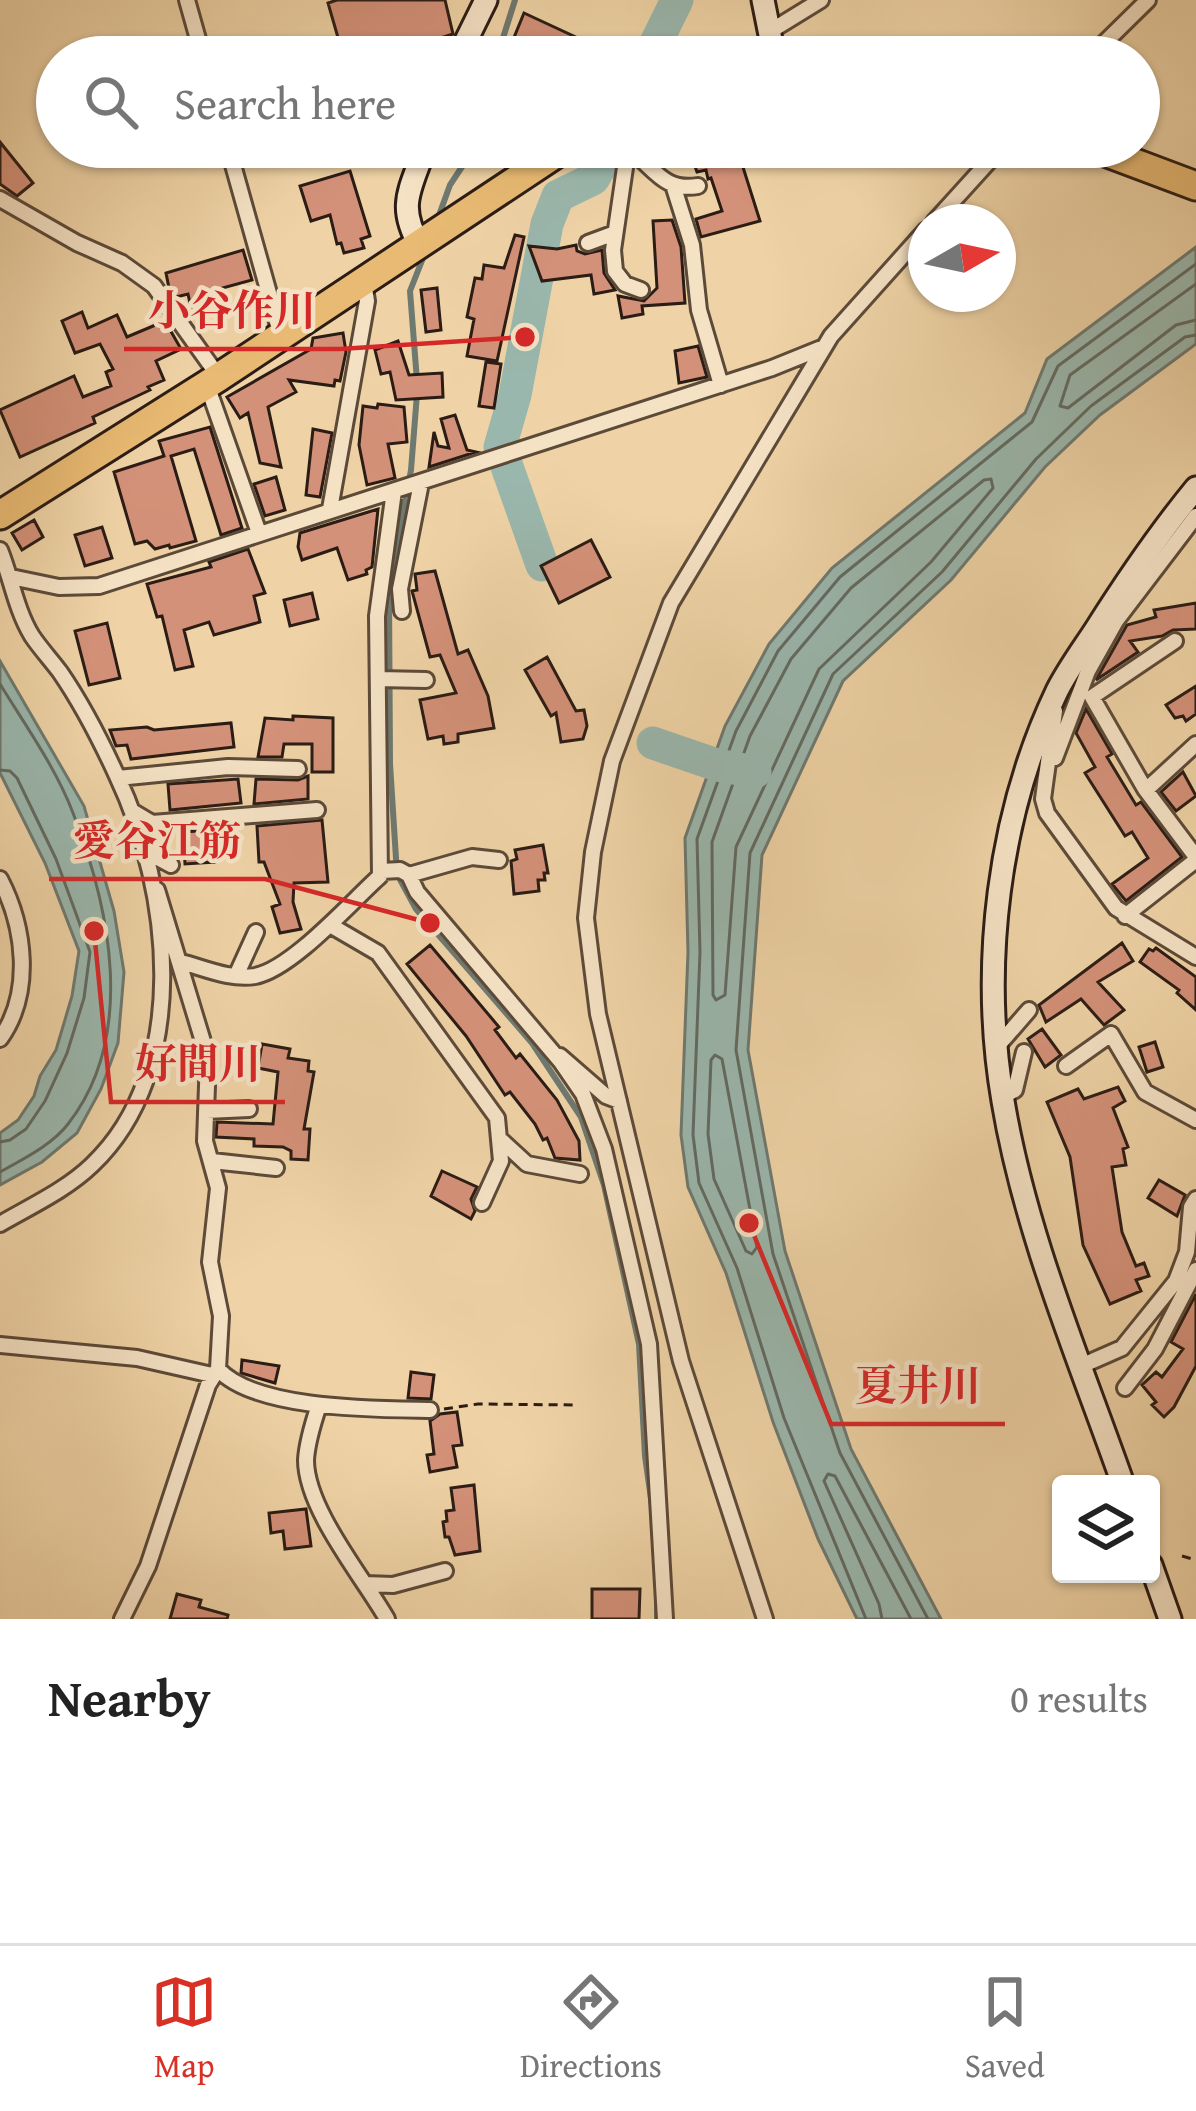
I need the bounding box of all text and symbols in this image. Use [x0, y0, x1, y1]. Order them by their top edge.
search box [36, 36, 1160, 168]
icon: search [78, 69, 144, 135]
text: Search here [174, 70, 396, 135]
north arrow [908, 204, 1016, 312]
callout: 小谷作川 [124, 271, 340, 349]
text: 小谷作川 [148, 279, 316, 340]
callout: 愛谷江筋 [49, 801, 265, 879]
text: 愛谷江筋 [73, 809, 241, 870]
callout: 好間川 [111, 1024, 285, 1102]
text: 好間川 [135, 1032, 261, 1093]
callout: 夏井川 [831, 1346, 1005, 1424]
text: 夏井川 [855, 1354, 981, 1415]
map controls [1052, 1475, 1160, 1583]
button: layers [1052, 1475, 1160, 1583]
text: Nearby [48, 1660, 211, 1735]
text: 0 results [1010, 1669, 1148, 1726]
tab: Map [151, 1969, 217, 2089]
tab: Directions [520, 1969, 662, 2089]
tab: Saved [965, 1969, 1045, 2089]

